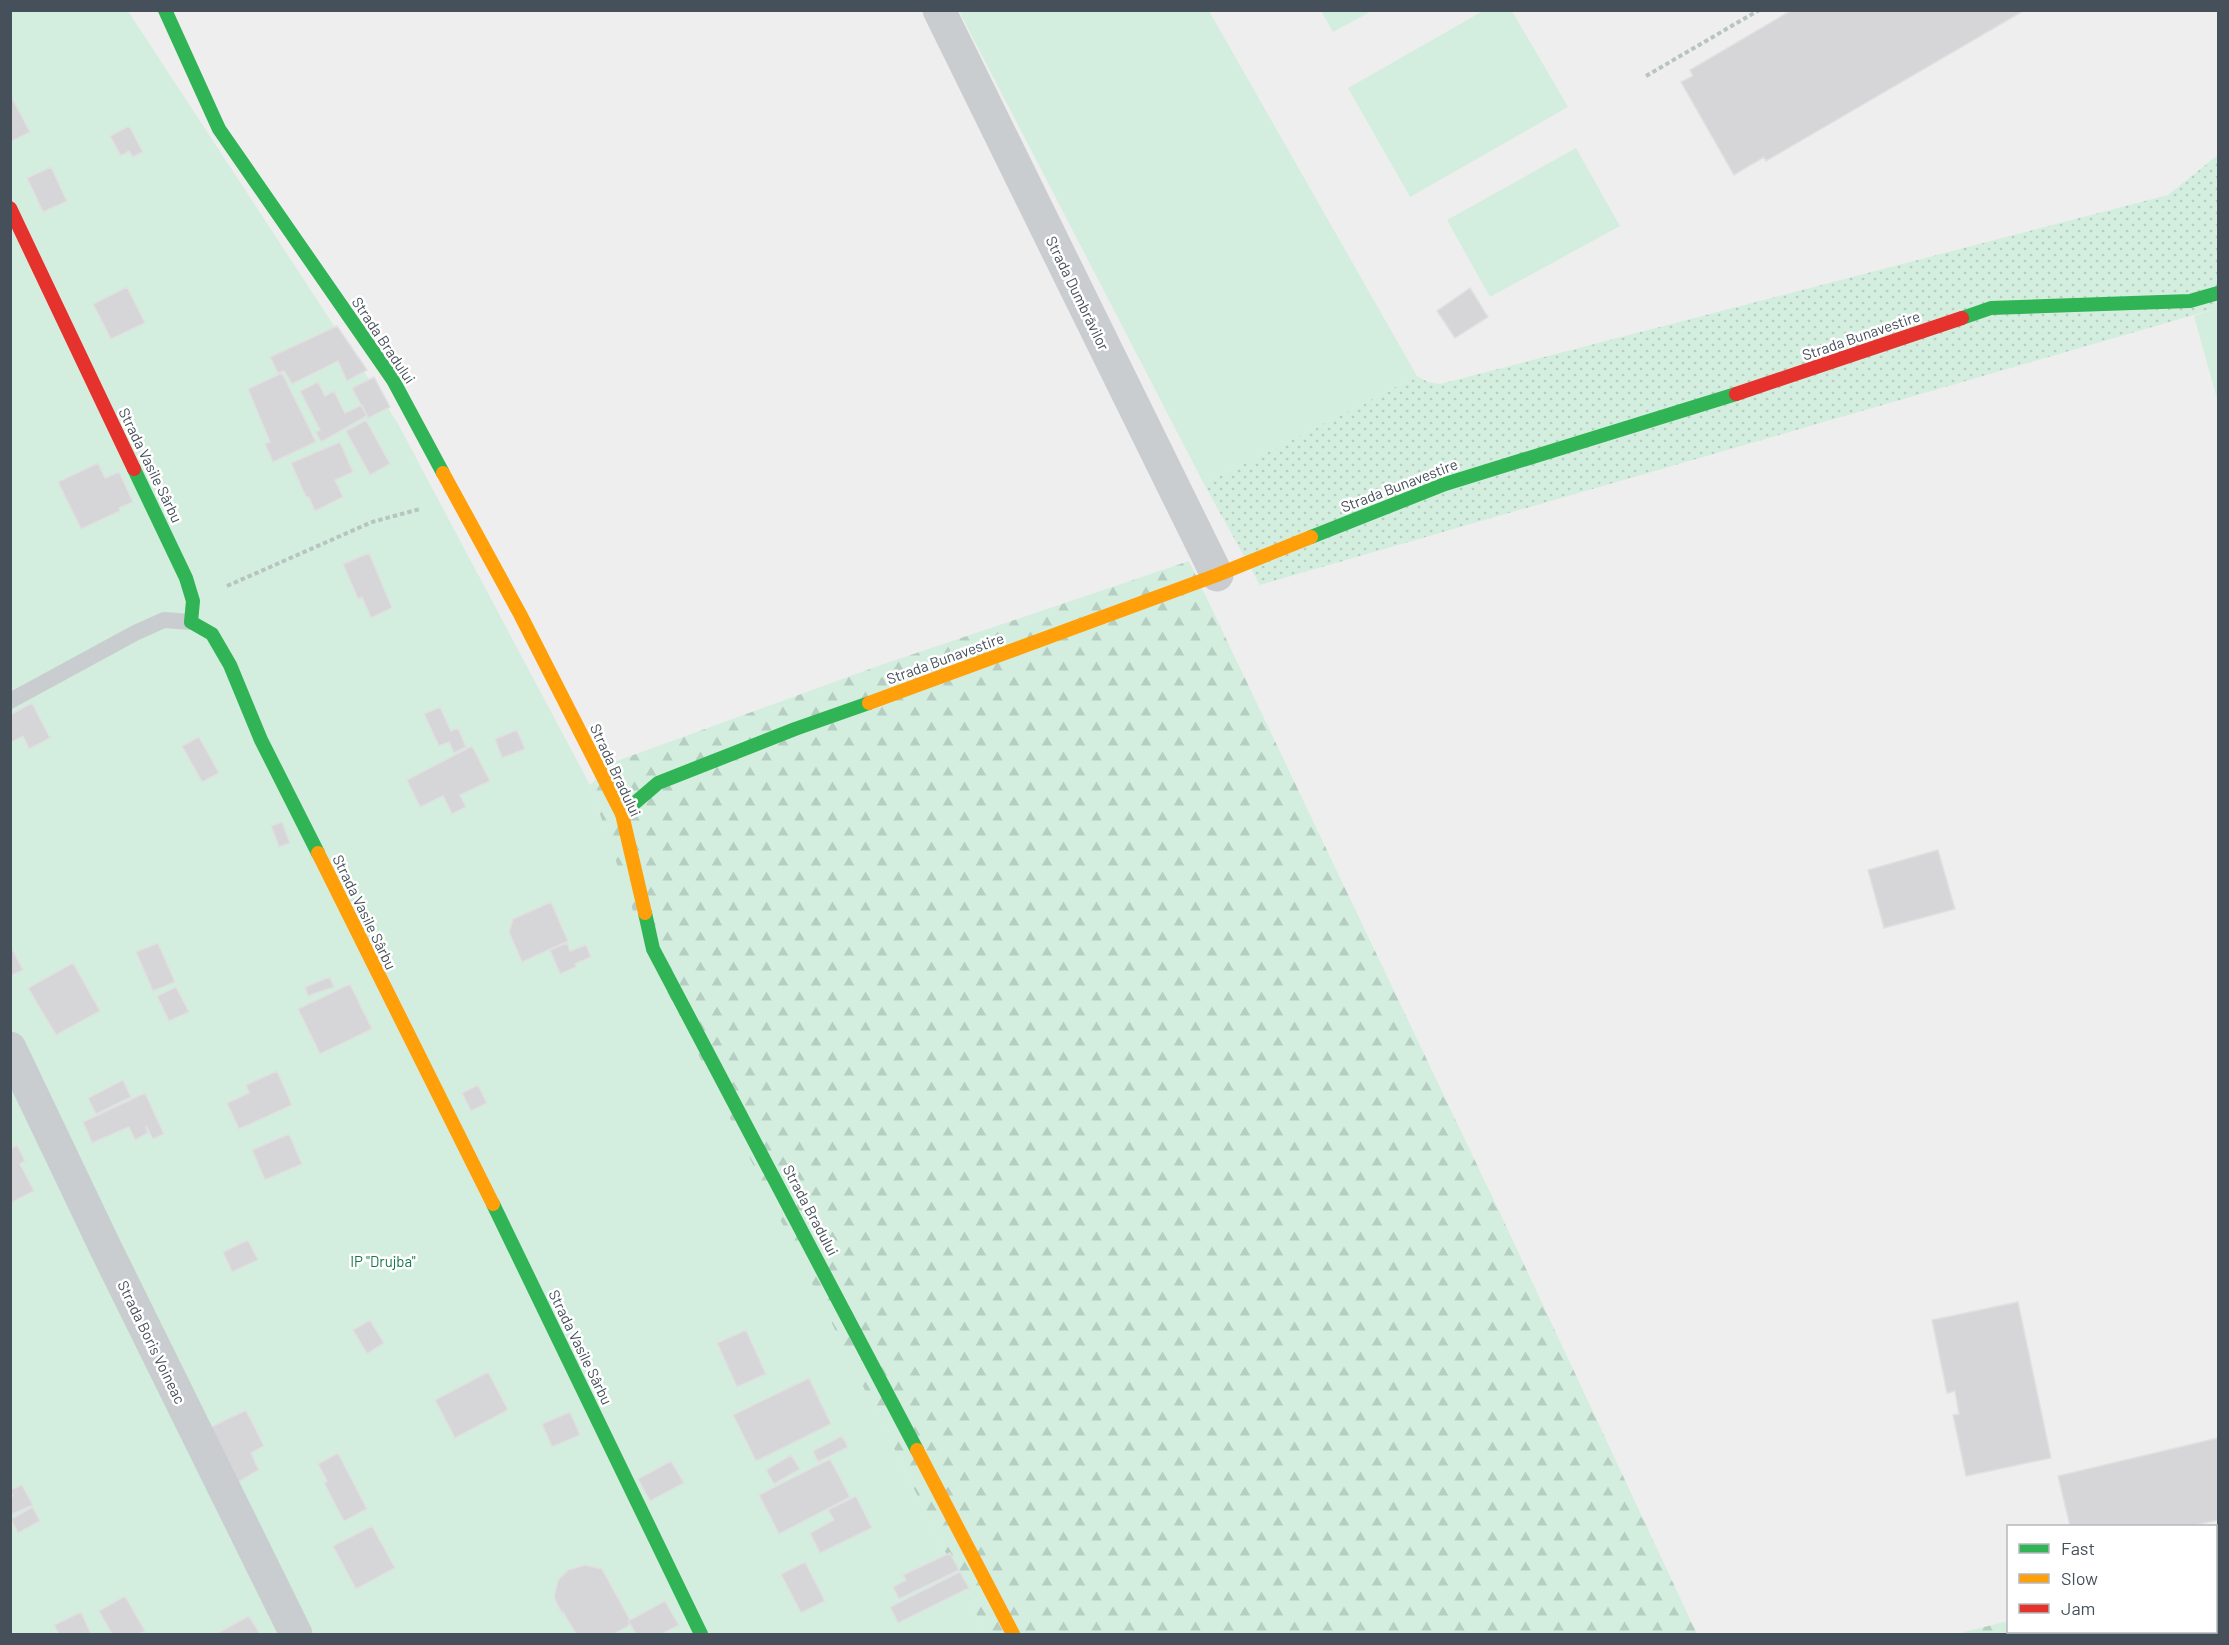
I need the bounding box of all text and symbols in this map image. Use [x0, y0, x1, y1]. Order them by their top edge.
street label: Strada Dumbrăvilor [1043, 233, 1114, 354]
street label: Strada Bradului [349, 293, 419, 387]
street label: Strada Bunavestire [1800, 306, 1922, 364]
street label: Strada Vasile Sârbu [115, 405, 187, 525]
street label: Strada Bunavestire [1338, 454, 1460, 516]
street label: Strada Bunavestire [884, 628, 1006, 688]
street label: Strada Bradului [587, 721, 645, 819]
street label: Strada Vasile Sârbu [329, 852, 401, 972]
street label: Strada Bradului [780, 1162, 842, 1258]
park label: IP "Drujba" [350, 1252, 416, 1270]
street label: Strada Boris Voineac [114, 1278, 190, 1407]
street label: Strada Vasile Sârbu [545, 1287, 617, 1407]
legend [2007, 1525, 2217, 1633]
text: Fast [2061, 1537, 2095, 1559]
text: Slow [2061, 1567, 2098, 1589]
text: Jam [2061, 1597, 2095, 1619]

